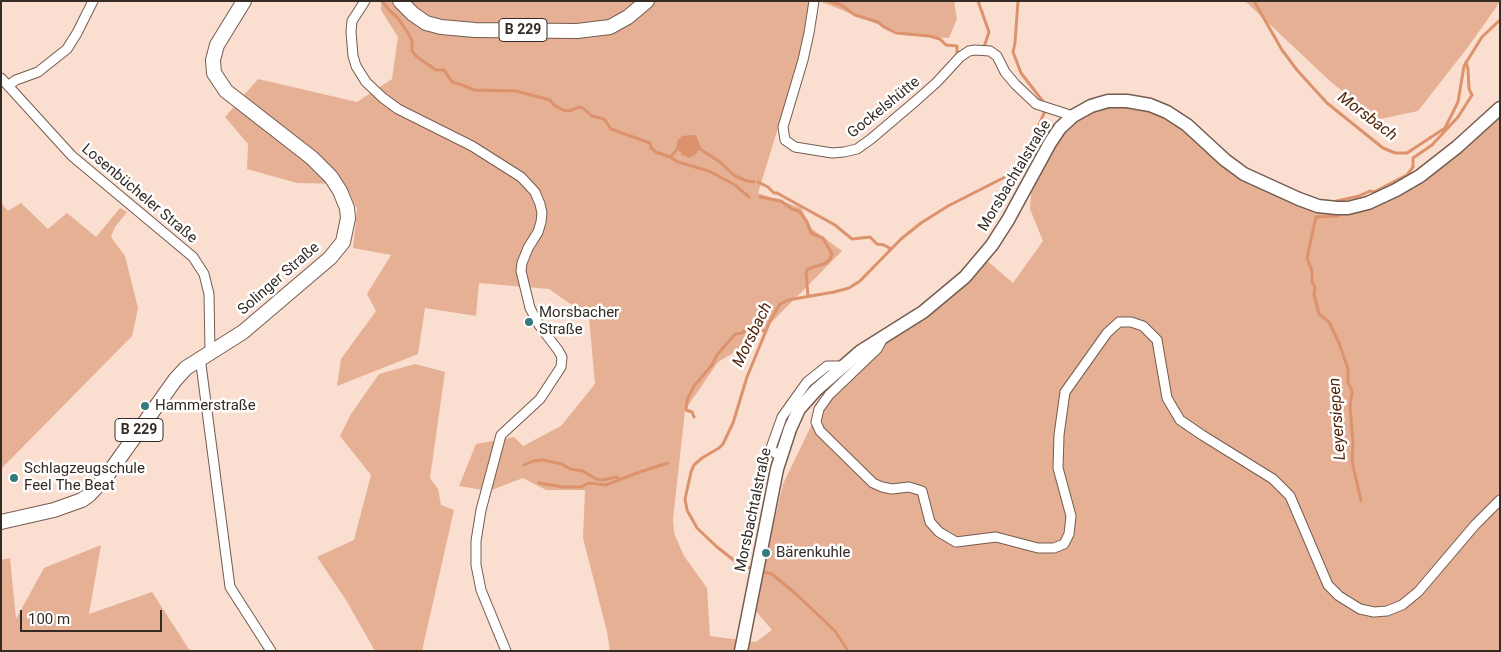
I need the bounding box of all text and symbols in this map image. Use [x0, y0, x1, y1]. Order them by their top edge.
road number: B 229 [499, 18, 547, 42]
street label: Gockelshütte [844, 73, 924, 143]
water label: Morsbach [1333, 88, 1401, 146]
street label: Morsbachtalstraße [975, 117, 1055, 235]
street label: Losenbücheler Straße [78, 140, 200, 248]
street label: Solinger Straße [235, 239, 323, 319]
water label: Morsbach [729, 300, 777, 370]
place label: Morsbacher Straße [539, 304, 619, 339]
marker: Morsbacher Straße [523, 316, 535, 328]
water label: Leyersiepen [1326, 377, 1350, 461]
place label: Hammerstraße [155, 397, 256, 415]
marker: Hammerstraße [139, 400, 151, 412]
road number: B 229 [115, 418, 163, 442]
street label: Morsbachtalstraße [732, 446, 776, 574]
place label: Schlagzeugschule Feel The Beat [24, 460, 145, 495]
marker: Schlagzeugschule Feel The Beat [8, 472, 20, 484]
place label: Bärenkuhle [776, 544, 850, 562]
marker: Bärenkuhle [760, 547, 772, 559]
scale bar [22, 600, 165, 632]
text: 100 m [28, 610, 70, 628]

